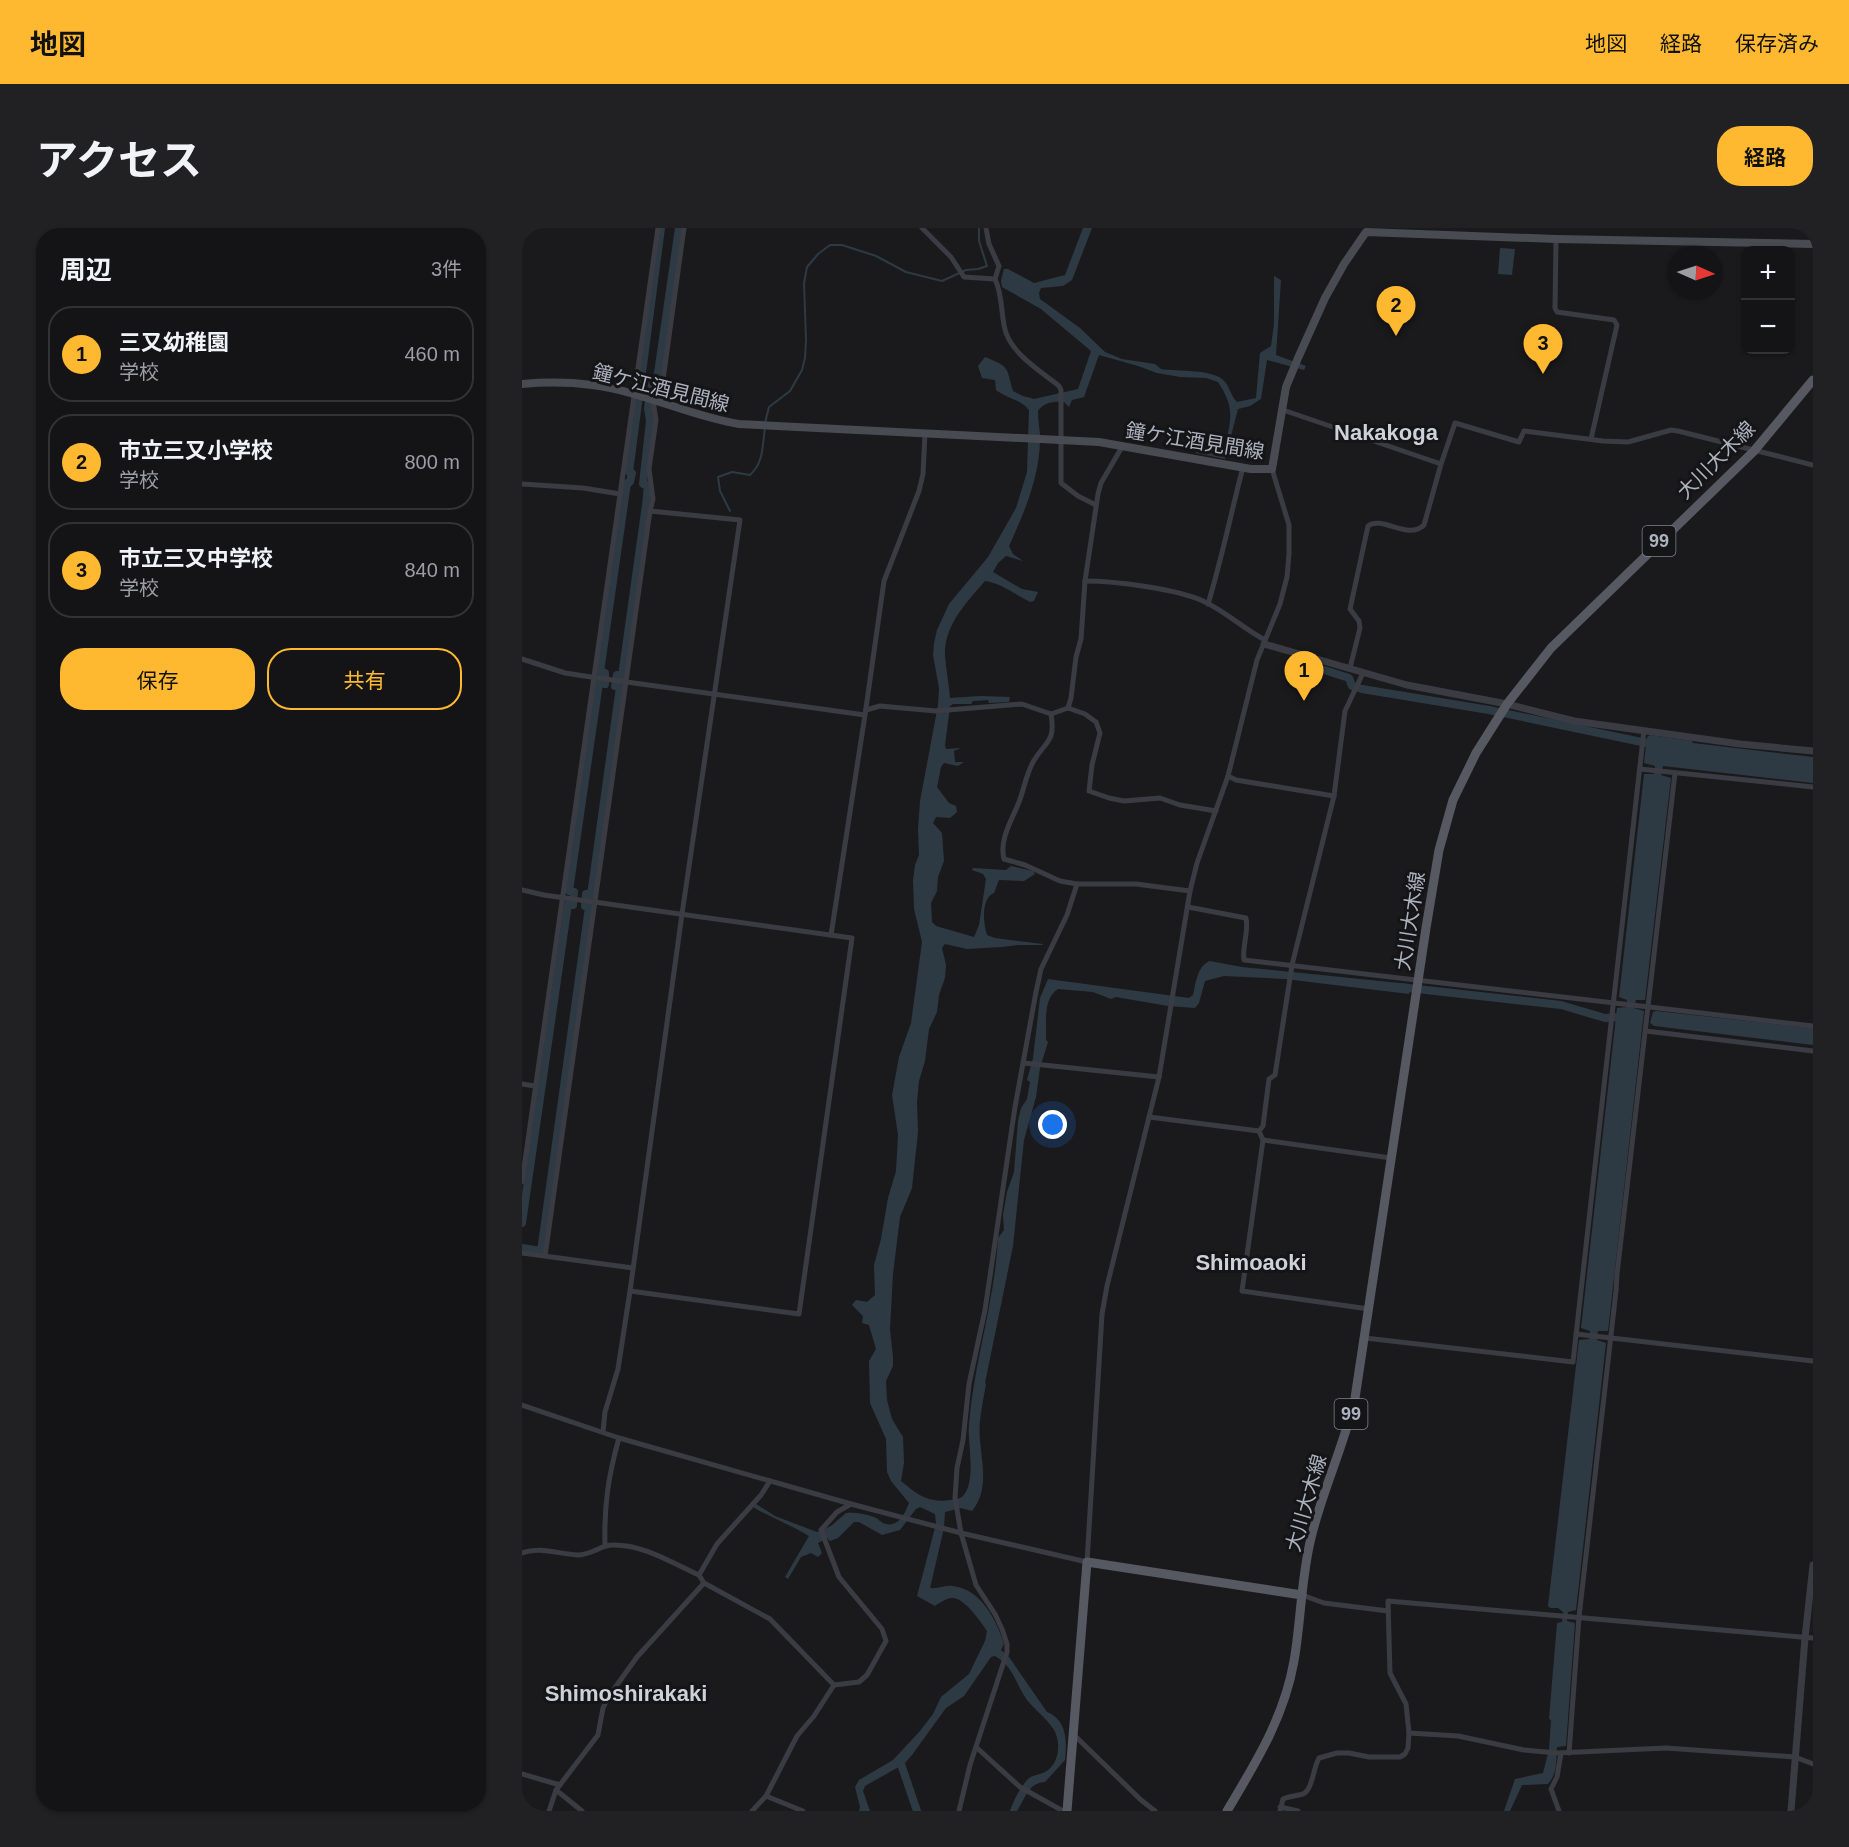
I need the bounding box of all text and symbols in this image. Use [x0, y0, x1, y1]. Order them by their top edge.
text: 地図 [30, 29, 86, 60]
text: 地図 [1585, 32, 1627, 55]
text: 経路 [1660, 32, 1702, 55]
text: 保存済み [1735, 32, 1819, 55]
button: 経路 [1717, 126, 1813, 186]
text: アクセス [36, 137, 202, 184]
north arrow [1669, 246, 1723, 300]
map controls [1741, 246, 1795, 354]
button: + [1741, 246, 1795, 300]
text: 周辺 [60, 255, 112, 285]
text: 3件 [431, 258, 462, 280]
pin: 2 [1376, 286, 1416, 336]
button: − [1741, 300, 1795, 354]
pin: 3 [1524, 324, 1562, 374]
text: 三又幼稚園 [119, 330, 229, 355]
text: 1 [76, 343, 87, 365]
text: 460 m [404, 343, 460, 365]
street label: 鐘ケ江酒見間線 [590, 360, 732, 416]
text: 学校 [119, 361, 159, 383]
street label: 大川大木線 [1673, 417, 1759, 503]
street label: 鐘ケ江酒見間線 [1124, 419, 1266, 463]
district label: Nakakoga [1334, 420, 1439, 445]
text: 市立三又小学校 [119, 438, 273, 463]
text: 2 [76, 451, 87, 473]
text: 800 m [404, 451, 460, 473]
text: 学校 [119, 469, 159, 491]
road number: 99 [1642, 526, 1676, 556]
text: 市立三又中学校 [119, 546, 273, 571]
text: 3 [76, 559, 87, 581]
text: 840 m [404, 559, 460, 581]
text: 学校 [119, 577, 159, 599]
button: 保存 [60, 648, 255, 710]
button: 共有 [267, 648, 462, 710]
pin: 1 [1284, 652, 1324, 701]
street label: 大川大木線 [1391, 870, 1429, 972]
your location [1038, 1110, 1067, 1139]
district label: Shimoaoki [1195, 1250, 1307, 1275]
road number: 99 [1334, 1399, 1368, 1429]
street label: 大川大木線 [1282, 1452, 1330, 1554]
district label: Shimoshirakaki [545, 1681, 707, 1706]

